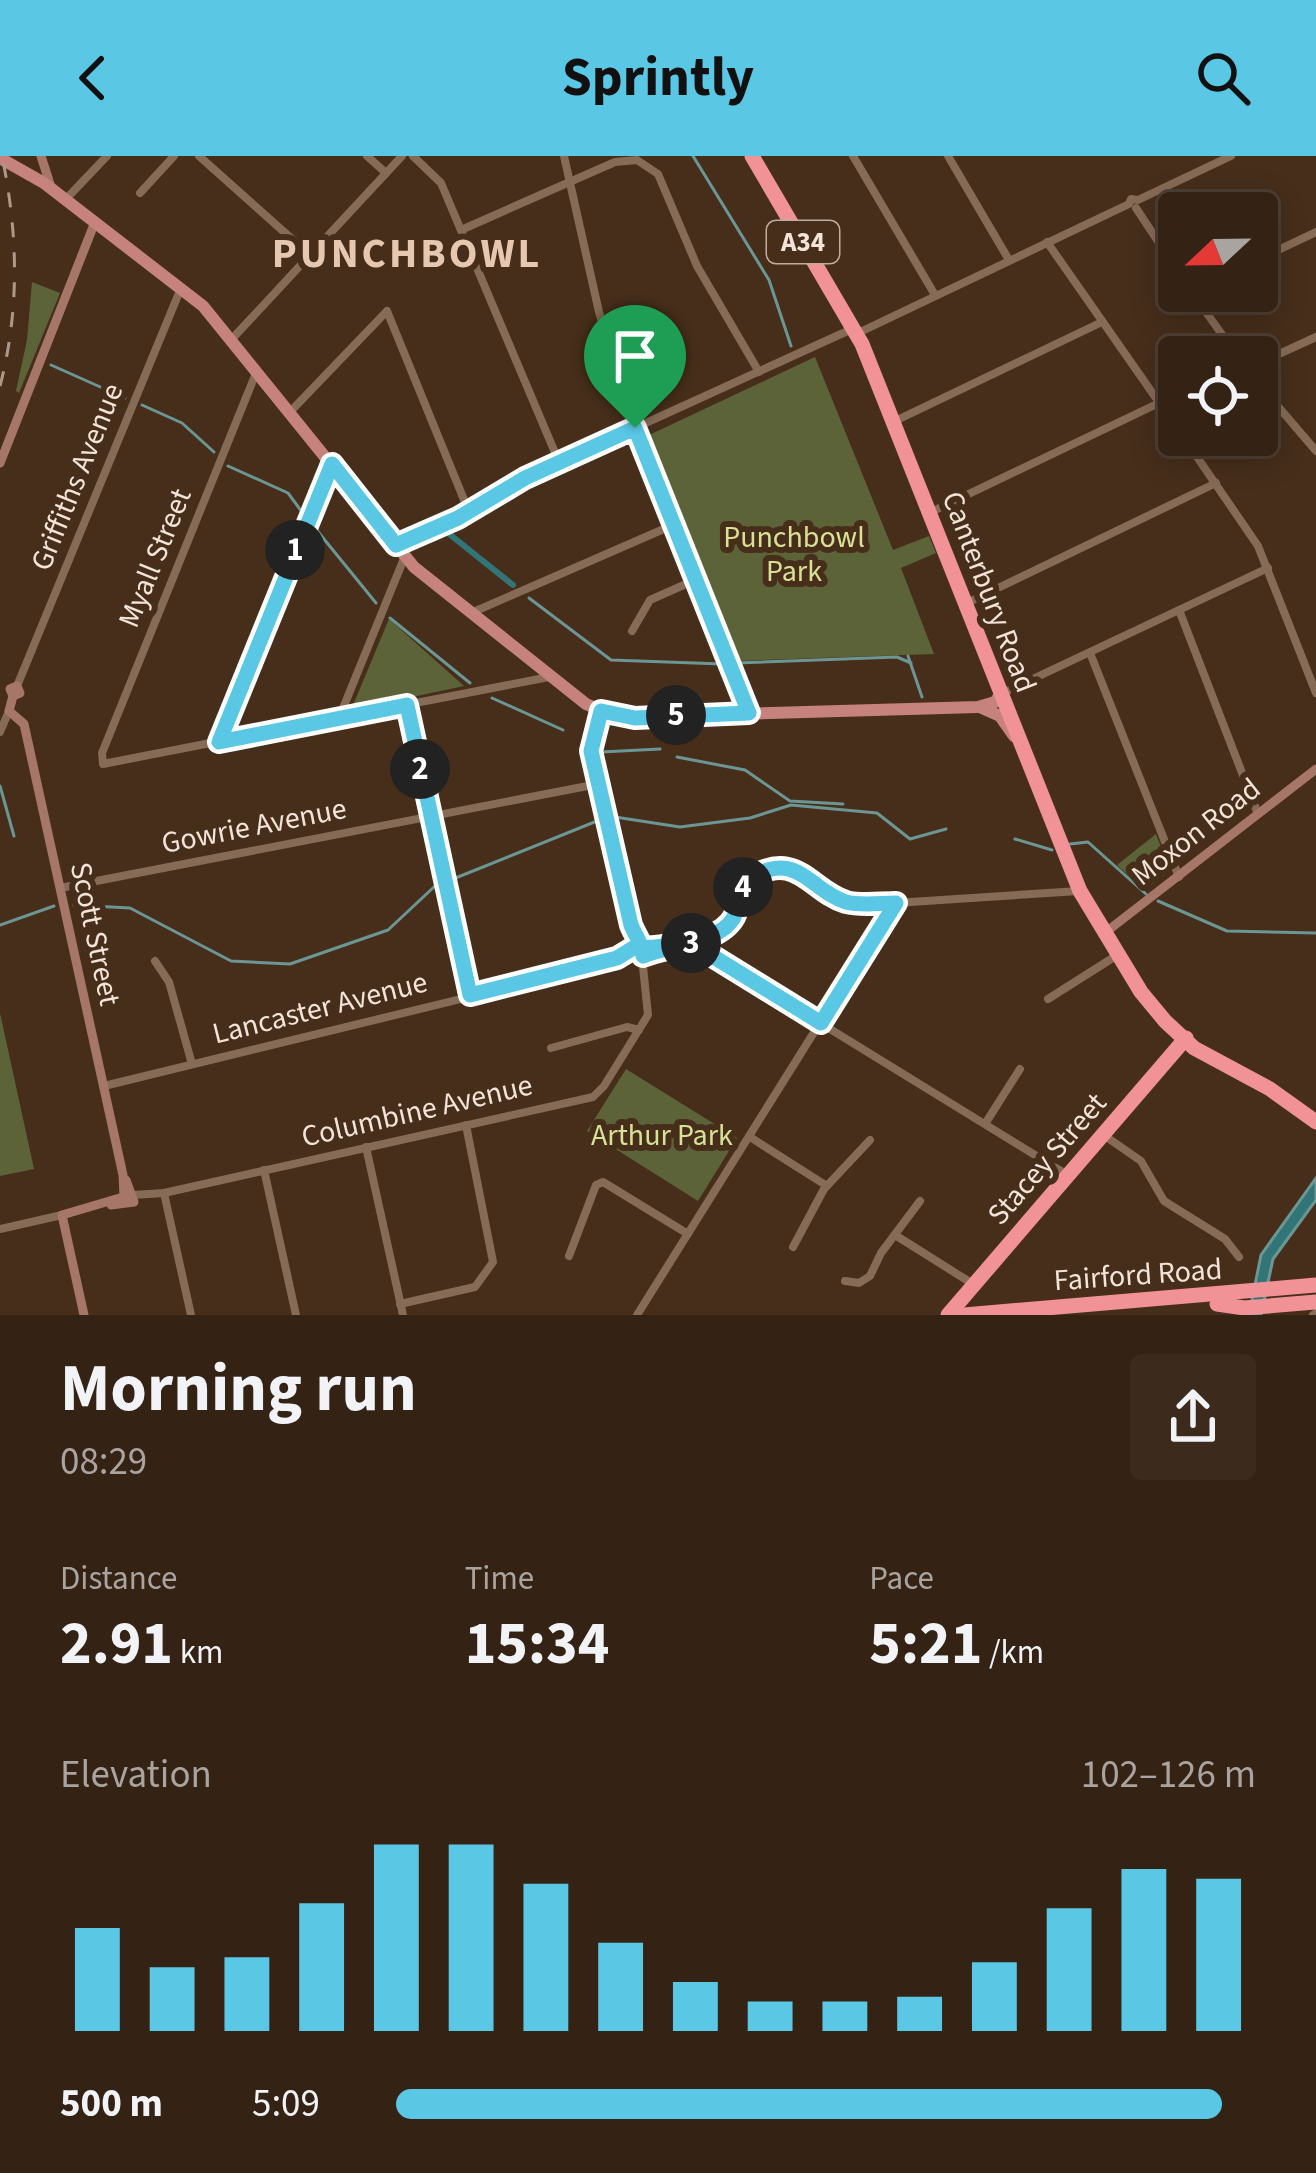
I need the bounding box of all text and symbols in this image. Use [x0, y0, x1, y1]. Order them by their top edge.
text: Sprintly [562, 40, 754, 117]
icon: back [60, 45, 126, 111]
icon: search [1190, 45, 1256, 111]
north arrow [1158, 192, 1278, 312]
map controls [1158, 192, 1278, 456]
road number: A34 [767, 221, 839, 263]
district label: PUNCHBOWL [272, 224, 542, 284]
pin [584, 305, 686, 428]
icon: arrive [602, 323, 668, 389]
button: locate [1158, 336, 1278, 456]
street label: Griffiths Avenue [20, 377, 134, 577]
street label: Myall Street [108, 482, 202, 634]
street label: Canterbury Road [931, 485, 1047, 699]
park label: Punchbowl Park [723, 516, 865, 593]
pin: 1 [265, 520, 325, 580]
text: 1 [286, 526, 304, 573]
pin: 5 [646, 685, 706, 745]
text: 5 [667, 691, 685, 738]
pin: 2 [390, 739, 450, 799]
text: 2 [411, 745, 429, 792]
street label: Moxon Road [1122, 768, 1270, 896]
street label: Gowrie Avenue [158, 787, 350, 865]
pin: 4 [713, 857, 773, 917]
street label: Scott Street [59, 858, 131, 1010]
text: 4 [734, 863, 752, 910]
pin: 3 [661, 913, 721, 973]
text: 3 [682, 919, 700, 966]
street label: Lancaster Avenue [208, 961, 432, 1055]
street label: Columbine Avenue [297, 1064, 537, 1158]
street label: Stacey Street [977, 1083, 1117, 1235]
park label: Arthur Park [591, 1114, 733, 1157]
street label: Fairford Road [1052, 1248, 1224, 1302]
text: Morning run [60, 1342, 417, 1436]
button: share [1130, 1354, 1256, 1480]
text: 08:29 [60, 1434, 147, 1490]
text: Distance [60, 1555, 177, 1602]
text: Time [465, 1555, 534, 1602]
text: Pace [869, 1555, 934, 1602]
text: 2.91 [60, 1602, 173, 1687]
text: 15:34 [465, 1602, 609, 1687]
text: 5:21 [869, 1602, 982, 1687]
text: km [173, 1629, 223, 1676]
text: /km [982, 1629, 1044, 1676]
text: Elevation [60, 1747, 212, 1803]
text: 102–126 m [1081, 1747, 1256, 1803]
text: 500 m [60, 2076, 163, 2132]
text: 5:09 [252, 2076, 320, 2132]

